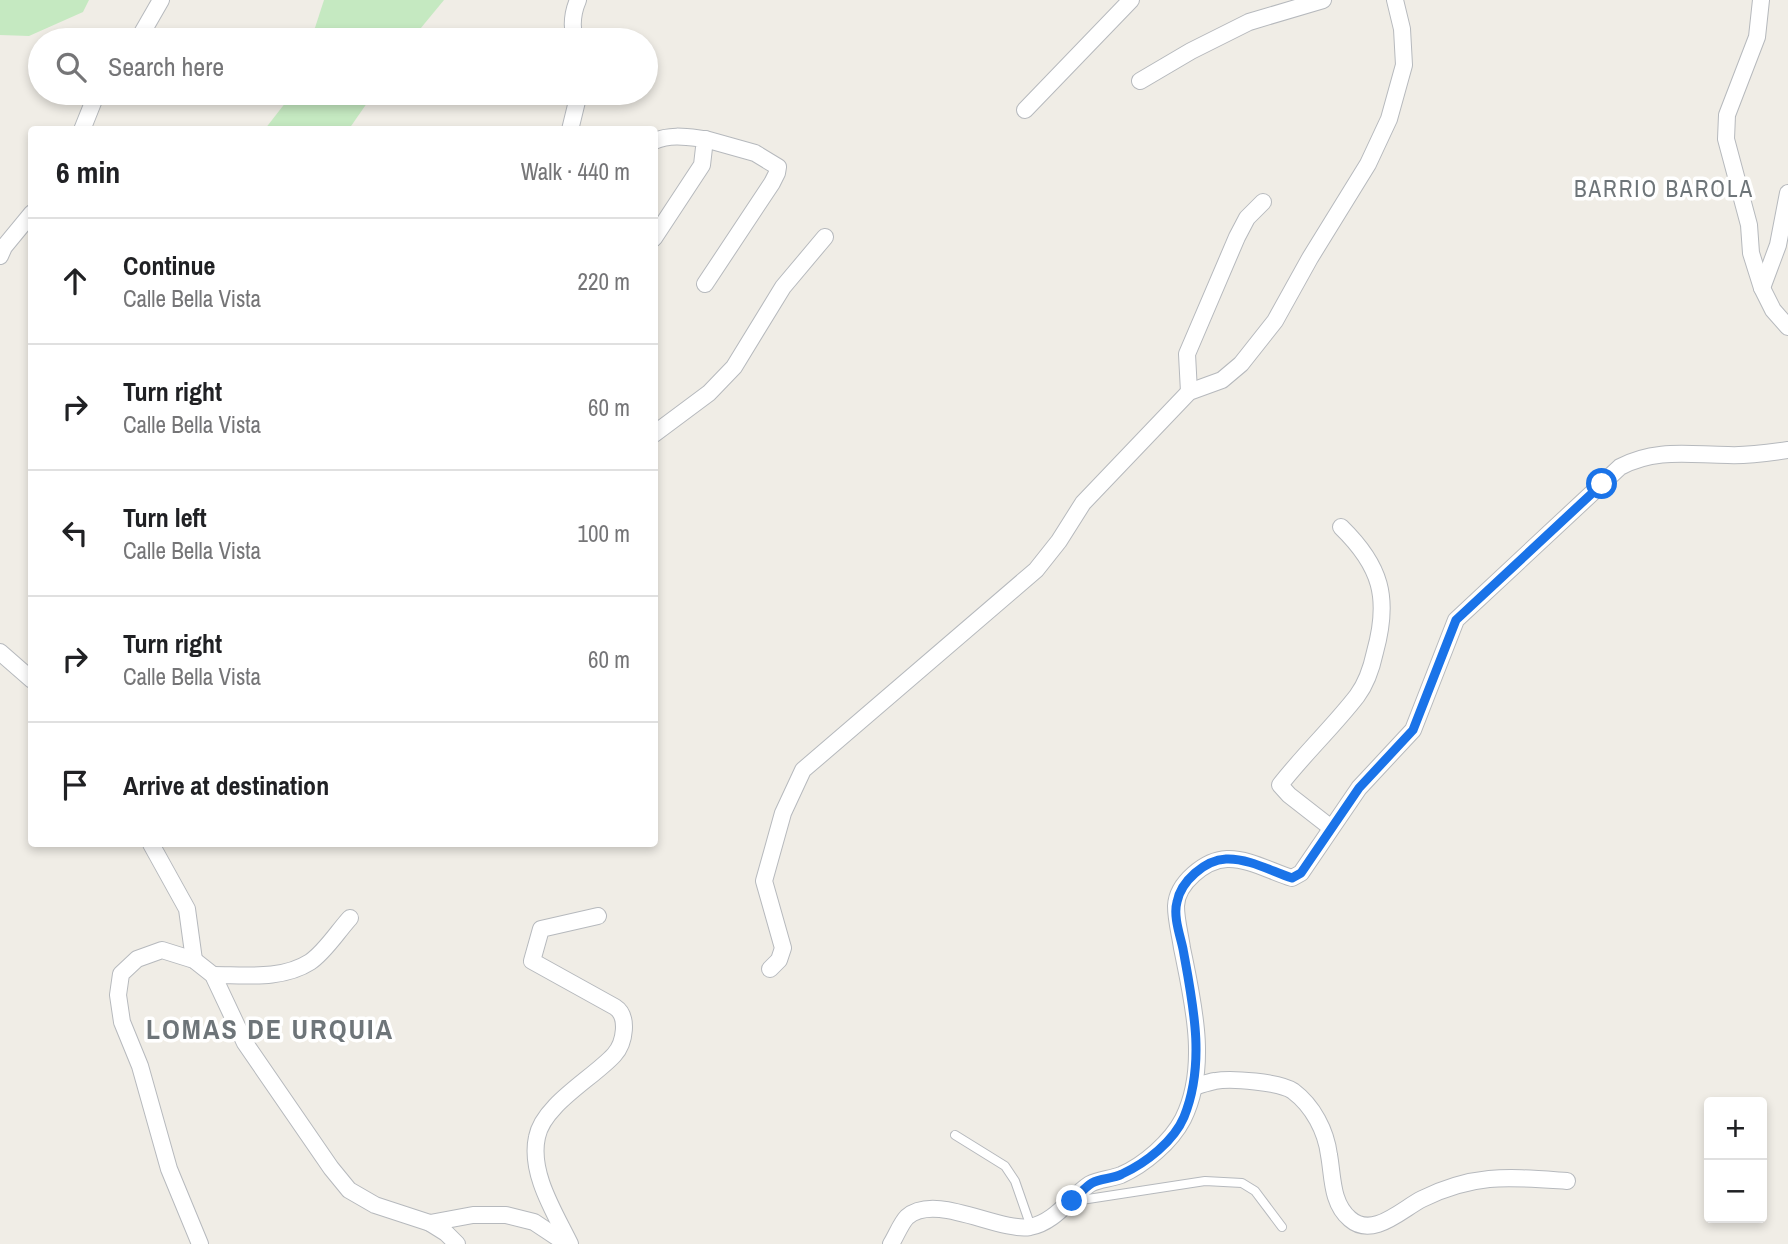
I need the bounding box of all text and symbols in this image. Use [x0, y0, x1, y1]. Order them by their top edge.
search box [28, 28, 658, 105]
icon: search [52, 48, 90, 86]
text: Search here [108, 49, 224, 84]
text: 6 min [56, 152, 120, 192]
text: Walk · 440 m [521, 156, 630, 187]
district label: BARRIO BAROLA [1574, 173, 1754, 204]
text: Continue [123, 248, 215, 283]
icon: ahead [56, 262, 94, 300]
text: 220 m [578, 266, 630, 297]
text: Calle Bella Vista [123, 283, 261, 314]
text: Turn right [123, 374, 222, 409]
icon: right [56, 388, 94, 426]
text: 60 m [588, 392, 630, 423]
text: Calle Bella Vista [123, 409, 261, 440]
route start [1586, 468, 1617, 499]
text: Turn left [123, 500, 207, 535]
icon: left [56, 514, 94, 552]
text: 100 m [578, 518, 630, 549]
text: Calle Bella Vista [123, 535, 261, 566]
text: Turn right [123, 626, 222, 661]
icon: right [56, 640, 94, 678]
text: 60 m [588, 644, 630, 675]
text: Calle Bella Vista [123, 661, 261, 692]
icon: arrive [56, 766, 94, 804]
text: Arrive at destination [123, 768, 329, 803]
district label: LOMAS DE URQUIA [146, 1010, 394, 1048]
map controls [1704, 1097, 1767, 1223]
button: + [1704, 1097, 1767, 1160]
button: − [1704, 1160, 1767, 1223]
route end [1056, 1185, 1087, 1216]

